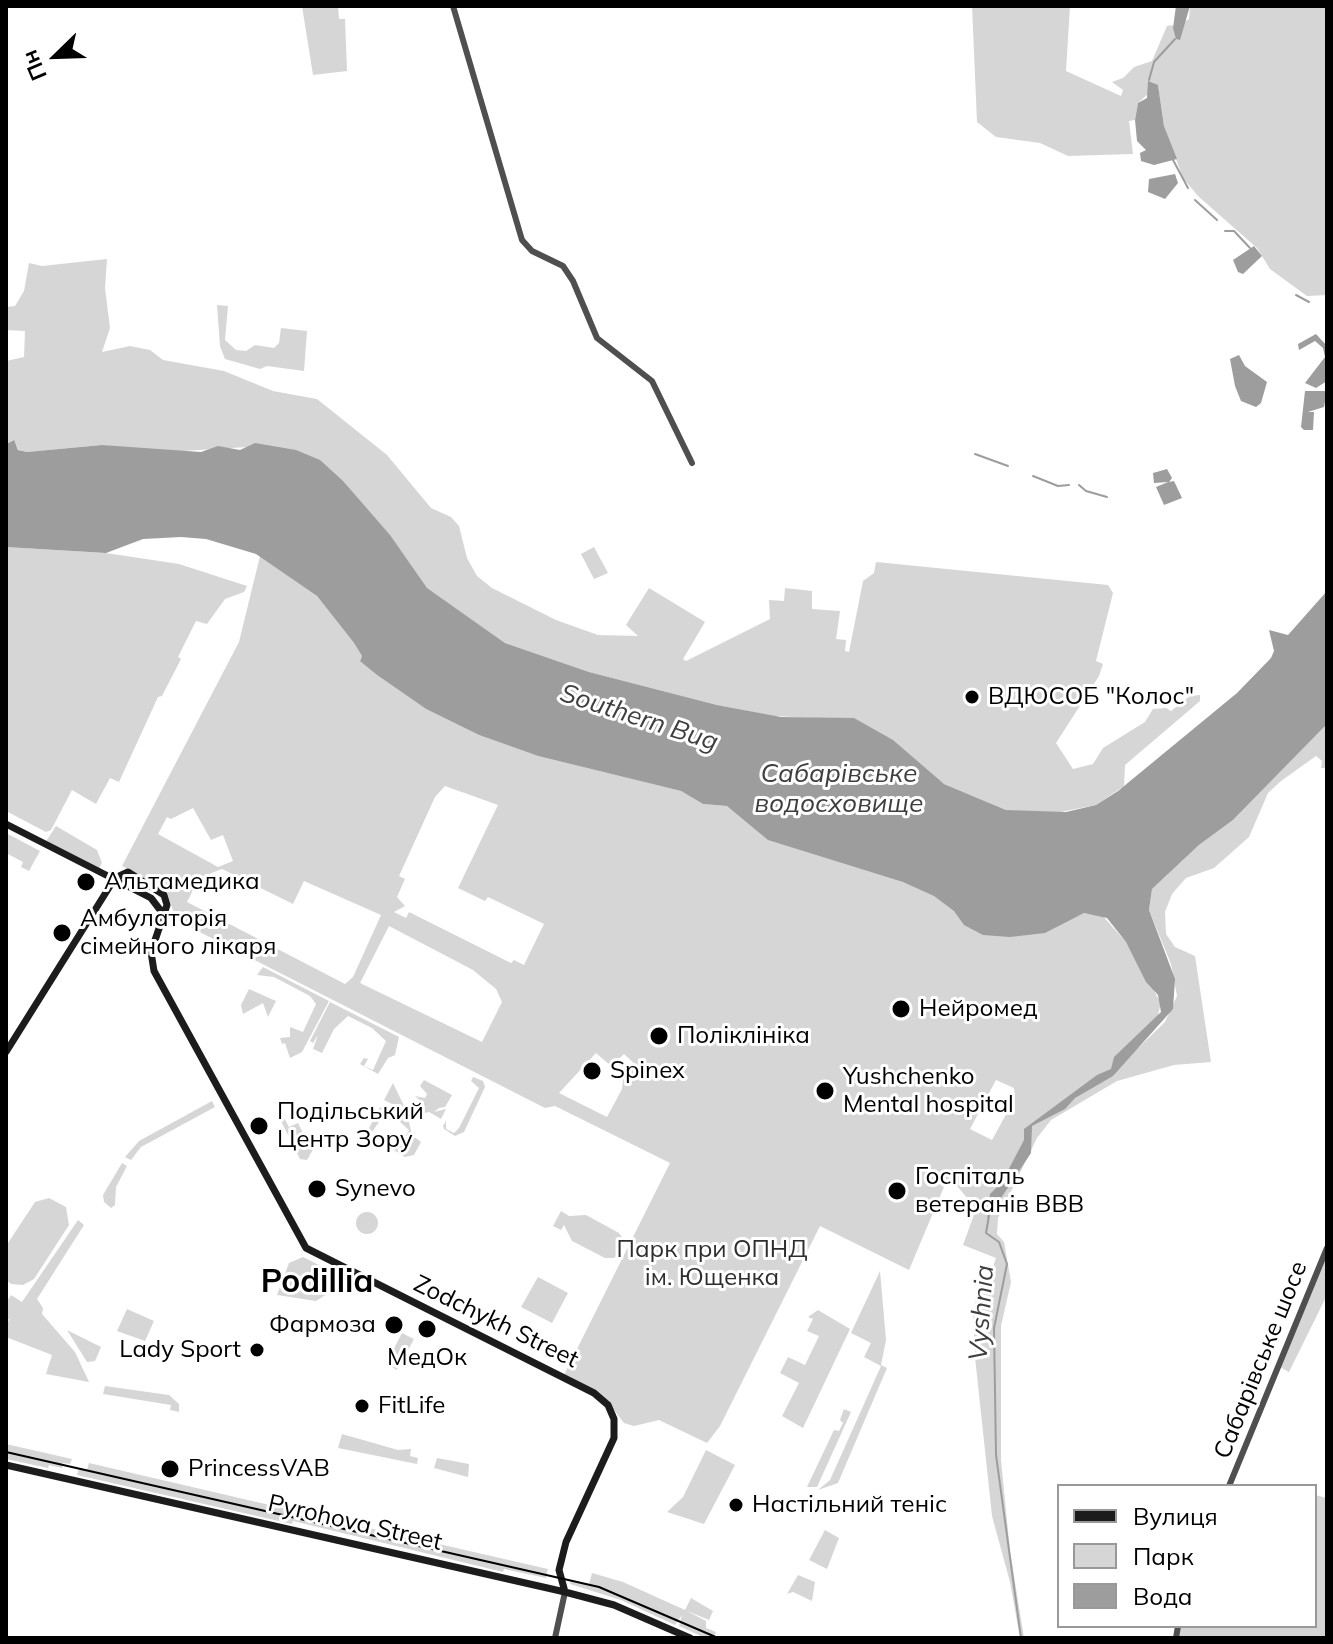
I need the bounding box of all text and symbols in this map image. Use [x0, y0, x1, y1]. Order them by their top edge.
north arrow [16, 16, 96, 96]
text: Пн [15, 46, 53, 85]
water label: Southern Bug [556, 678, 722, 758]
place label: ВДЮСОБ "Колос" [988, 683, 1194, 711]
marker: ВДЮСОБ "Колос" [963, 688, 981, 706]
water label: Сабарівське водосховище [755, 758, 923, 820]
place label: Альтамедика [104, 868, 260, 896]
marker: Альтамедика [75, 871, 97, 893]
place label: Амбулаторія сімейного лікаря [80, 905, 276, 961]
marker: Амбулаторія сімейного лікаря [51, 922, 73, 944]
place label: Нейромед [919, 995, 1038, 1023]
marker: Нейромед [890, 998, 912, 1020]
place label: Поліклініка [677, 1022, 810, 1050]
marker: Поліклініка [648, 1025, 670, 1047]
place label: Spinex [610, 1057, 685, 1085]
marker: Spinex [581, 1060, 603, 1082]
place label: Yushchenko Mental hospital [843, 1063, 1014, 1119]
marker: Yushchenko Mental hospital [814, 1080, 836, 1102]
place label: Подільський Центр Зору [277, 1098, 424, 1154]
marker: Подільський Центр Зору [248, 1115, 270, 1137]
place label: Госпіталь ветеранів ВВВ [915, 1163, 1084, 1219]
place label: Synevo [335, 1175, 416, 1203]
marker: Synevo [306, 1178, 328, 1200]
marker: Госпіталь ветеранів ВВВ [886, 1180, 908, 1202]
park label: Парк при ОПНД ім. Ющенка [617, 1236, 807, 1292]
street label: Сабарівське шосе [1208, 1257, 1314, 1463]
district label: Podillia [261, 1263, 373, 1301]
water label: Vyshnia [963, 1264, 1001, 1362]
street label: Zodchykh Street [409, 1270, 583, 1374]
place label: Фармоза [269, 1311, 376, 1339]
marker: Фармоза [383, 1314, 405, 1336]
marker: МедОк [416, 1318, 438, 1340]
place label: Lady Sport [119, 1336, 241, 1364]
marker: Lady Sport [248, 1341, 266, 1359]
place label: МедОк [387, 1344, 467, 1372]
place label: FitLife [378, 1392, 445, 1420]
marker: FitLife [353, 1397, 371, 1415]
place label: PrincessVAB [188, 1455, 330, 1483]
marker: PrincessVAB [159, 1458, 181, 1480]
legend [1057, 1484, 1317, 1628]
street label: Pyrohova Street [265, 1489, 445, 1557]
place label: Настільний теніс [752, 1491, 947, 1519]
marker: Настільний теніс [727, 1496, 745, 1514]
text: Вулиця [1133, 1501, 1218, 1531]
text: Парк [1133, 1541, 1194, 1571]
text: Вода [1133, 1581, 1193, 1611]

